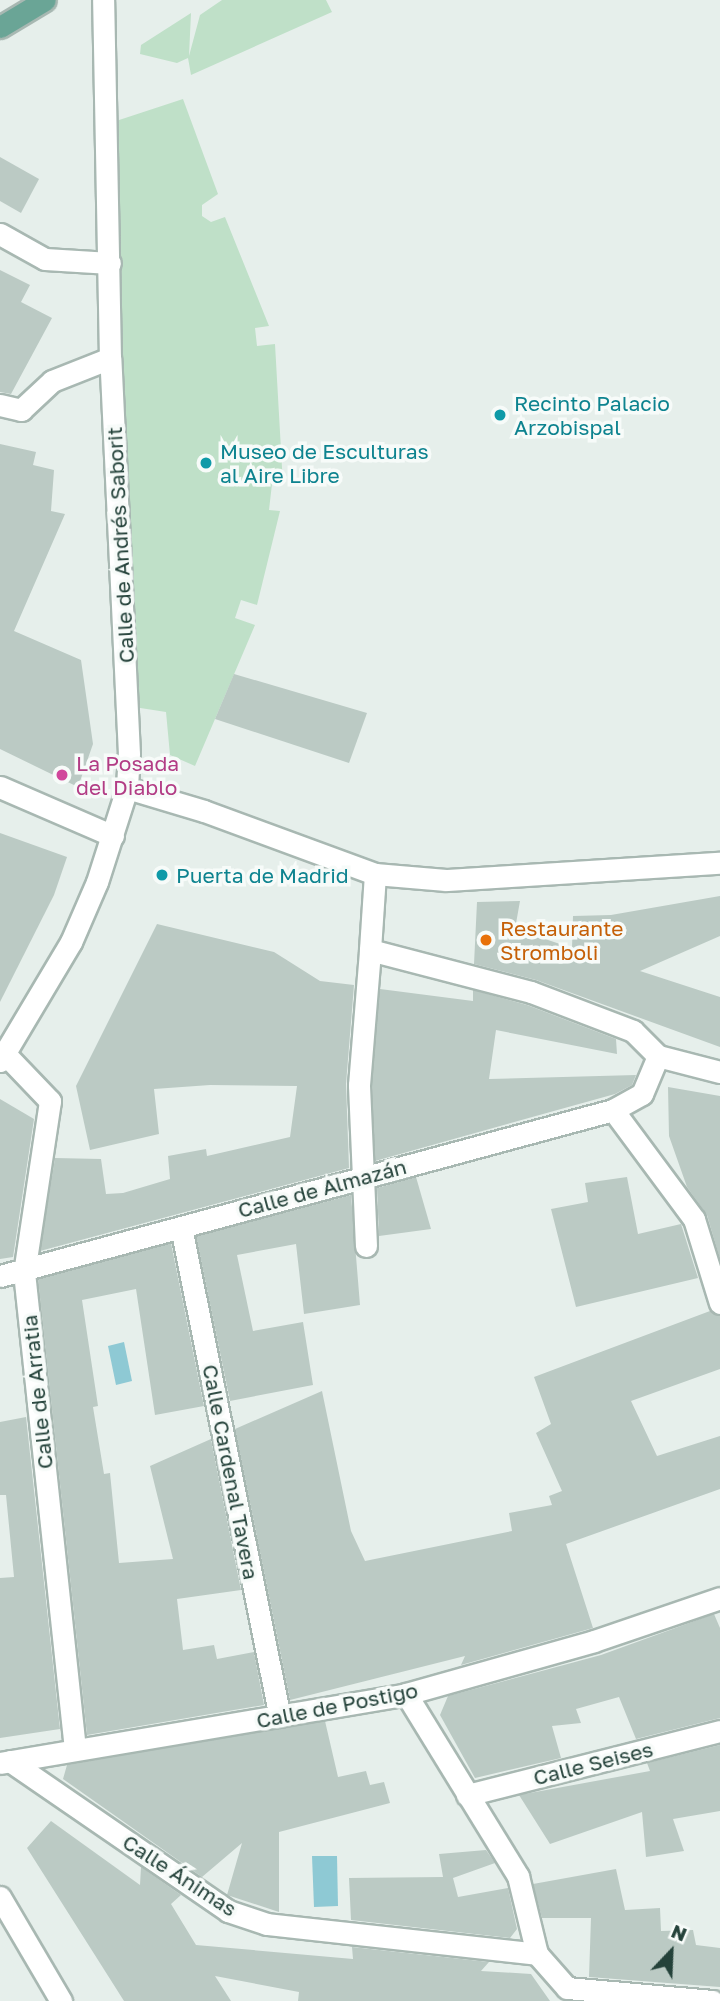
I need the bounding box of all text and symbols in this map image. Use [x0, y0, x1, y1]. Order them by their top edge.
place label: Recinto Palacio Arzobispal [514, 390, 670, 440]
marker: Recinto Palacio Arzobispal [492, 407, 508, 423]
street label: Calle de Andrés Saborit [101, 426, 139, 664]
place label: Museo de Esculturas al Aire Libre [220, 438, 429, 488]
marker: Museo de Esculturas al Aire Libre [198, 455, 214, 471]
place label: La Posada del Diablo [76, 750, 179, 800]
marker: La Posada del Diablo [54, 767, 70, 783]
place label: Puerta de Madrid [176, 862, 349, 888]
marker: Puerta de Madrid [154, 867, 170, 883]
place label: Restaurante Stromboli [500, 915, 623, 965]
marker: Restaurante Stromboli [478, 932, 494, 948]
street label: Calle de Almazán [235, 1153, 409, 1223]
street label: Calle de Arratia [16, 1314, 58, 1470]
street label: Calle Cardenal Tavera [198, 1362, 264, 1582]
street label: Calle de Postigo [254, 1677, 420, 1733]
street label: Calle Seises [531, 1736, 655, 1790]
street label: Calle Ánimas [118, 1829, 242, 1921]
north arrow [636, 1917, 706, 1987]
text: N [668, 1919, 691, 1946]

